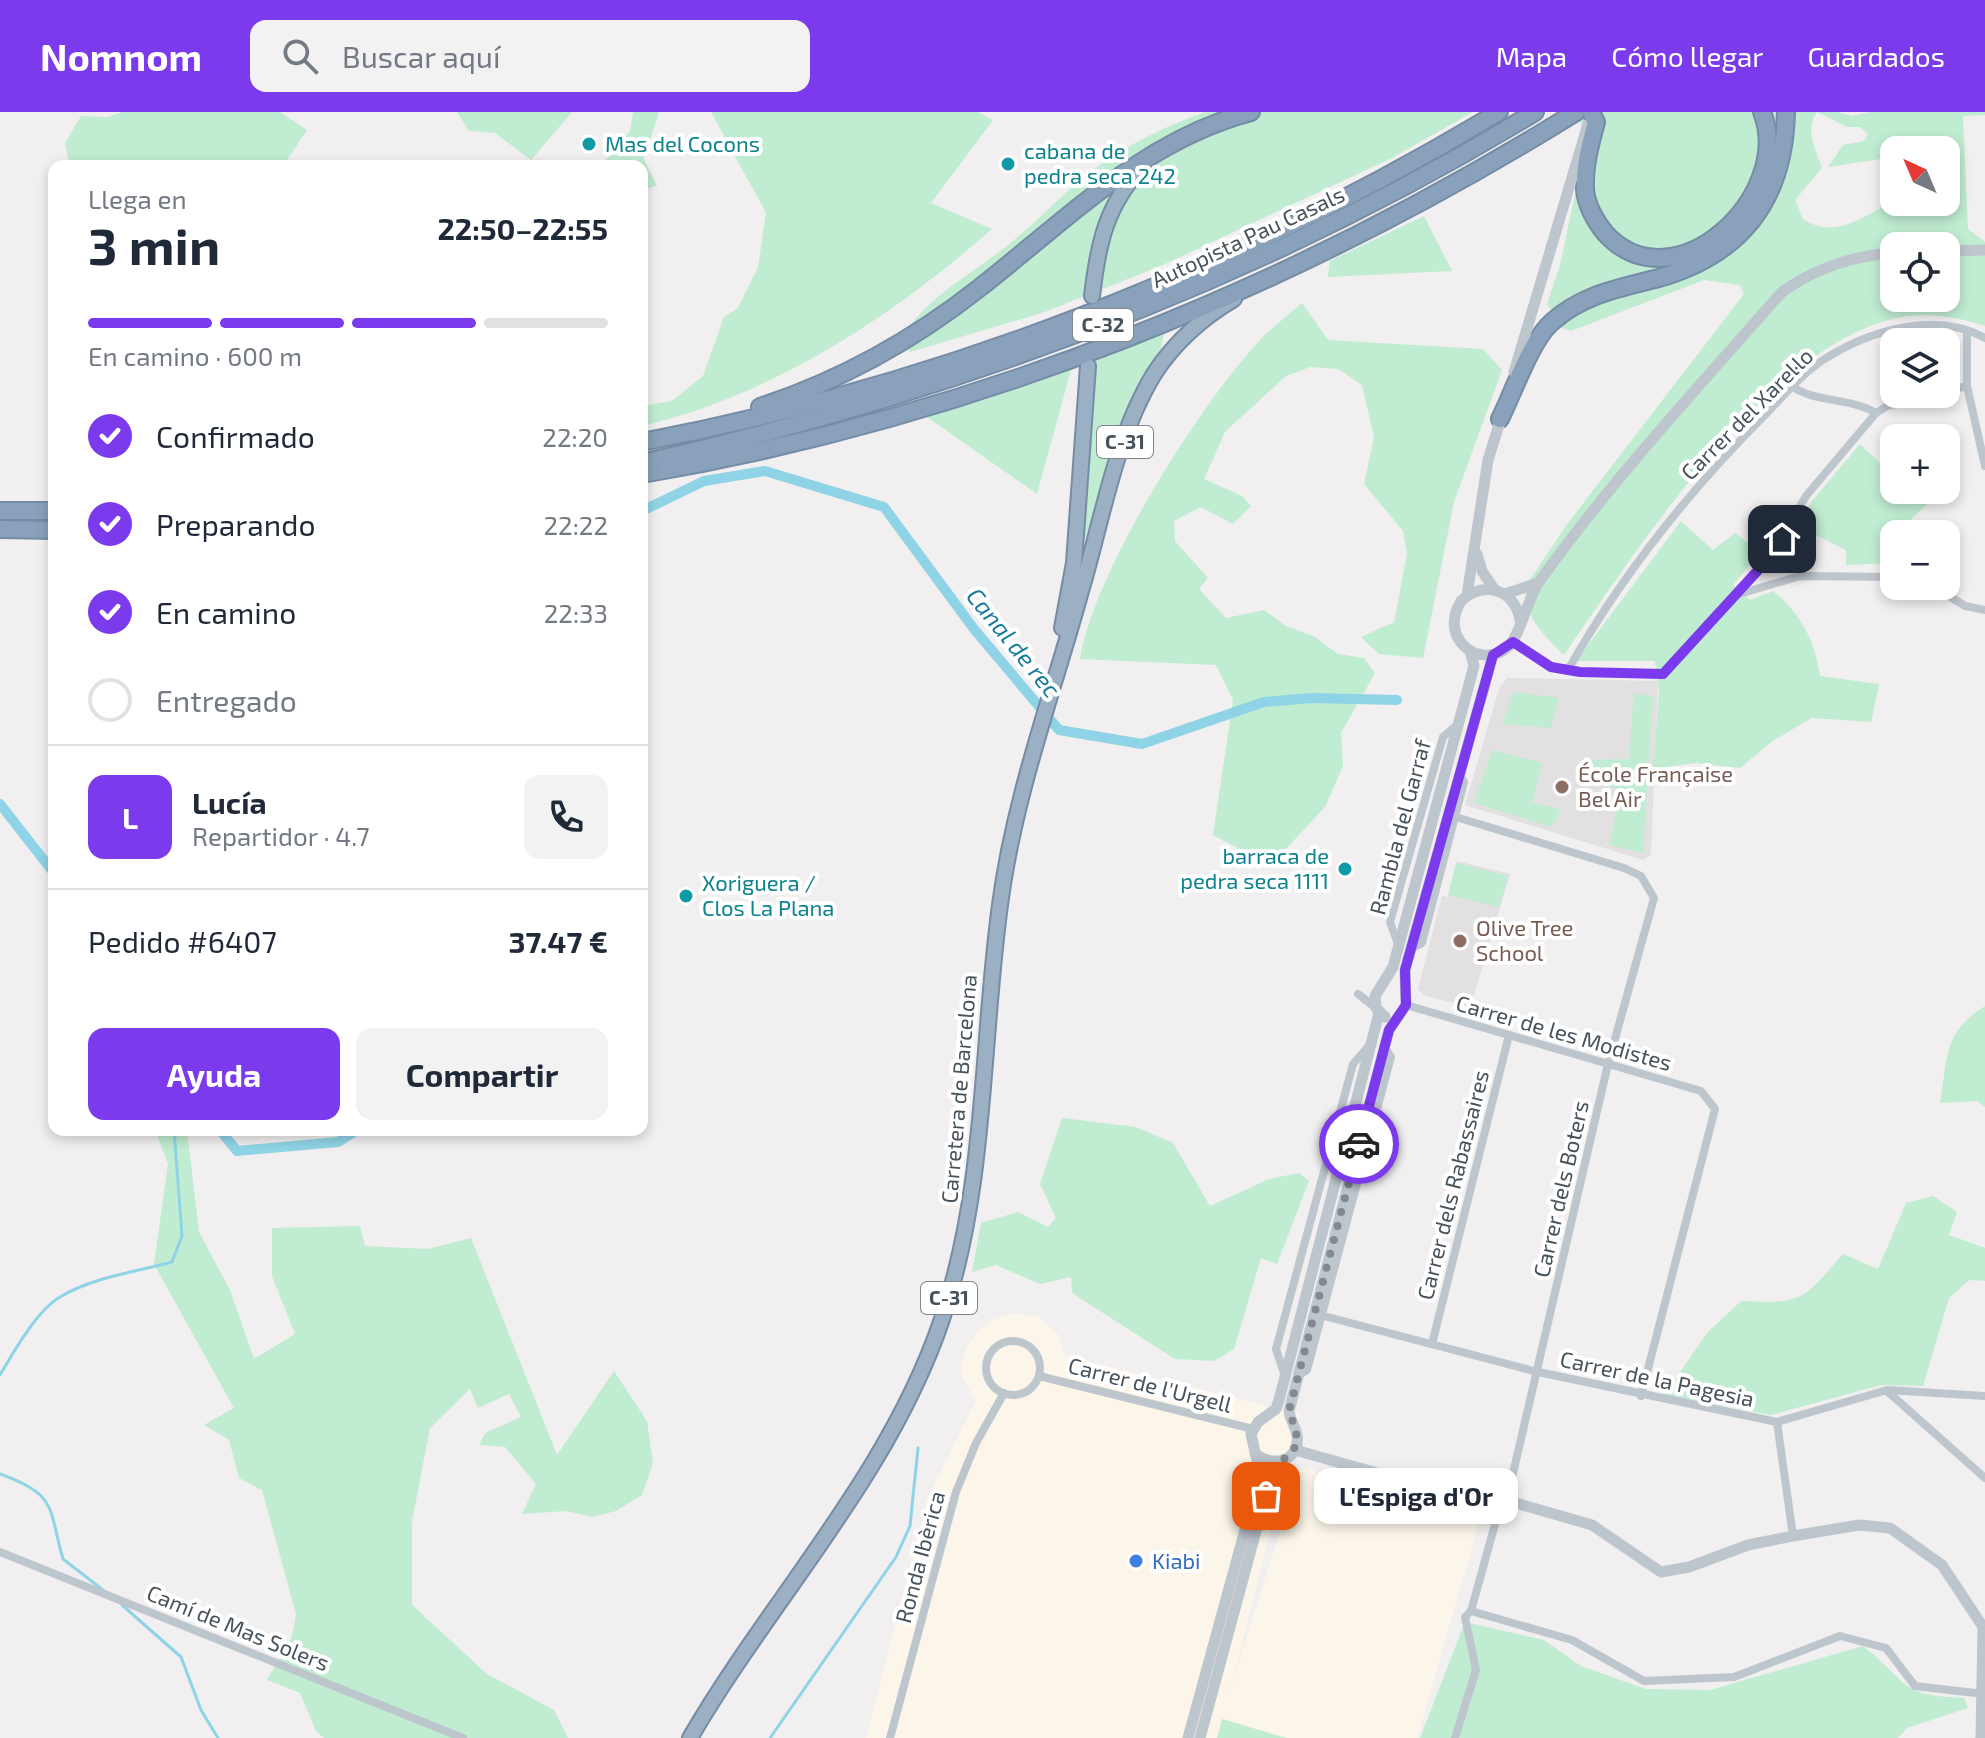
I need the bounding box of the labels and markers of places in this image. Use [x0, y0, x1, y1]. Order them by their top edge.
place label: Mas del Cocons [605, 130, 760, 156]
marker: Mas del Cocons [580, 135, 598, 153]
place label: cabana de pedra seca 242 [1024, 137, 1176, 188]
marker: cabana de pedra seca 242 [999, 155, 1017, 173]
pin [1748, 505, 1816, 573]
place label: École Française Bel Air [1578, 760, 1733, 811]
marker: École Française Bel Air [1553, 778, 1571, 796]
place label: barraca de pedra seca 1111 [1180, 842, 1329, 893]
marker: barraca de pedra seca 1111 [1336, 860, 1354, 878]
place label: Xoriguera / Clos La Plana [702, 869, 834, 920]
marker: Xoriguera / Clos La Plana [677, 887, 695, 905]
place label: Olive Tree School [1476, 914, 1573, 965]
marker: Olive Tree School [1451, 932, 1469, 950]
pin [1232, 1462, 1300, 1530]
callout: L'Espiga d'Or [1314, 1468, 1518, 1524]
place label: Kiabi [1152, 1547, 1201, 1573]
marker: Kiabi [1127, 1552, 1145, 1570]

